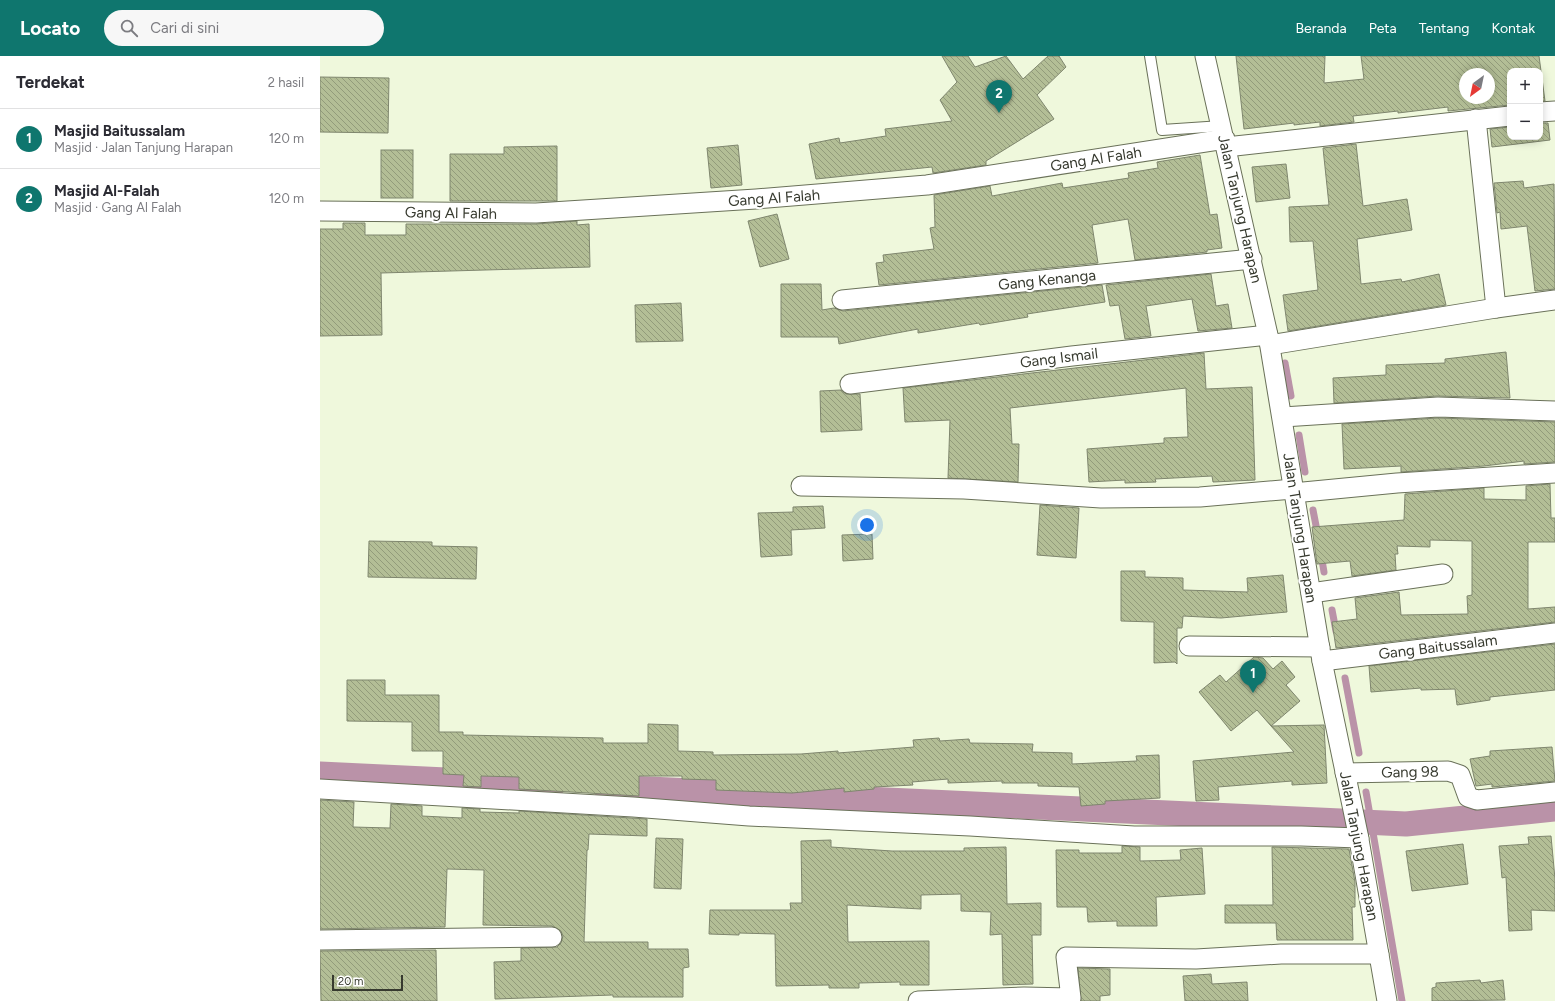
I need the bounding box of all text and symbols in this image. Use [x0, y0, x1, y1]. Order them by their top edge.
search box [104, 10, 384, 46]
text: Locato [20, 17, 80, 40]
icon: search [118, 17, 140, 39]
text: Cari di sini [150, 19, 219, 37]
text: Beranda [1295, 20, 1347, 37]
text: Peta [1369, 20, 1397, 37]
text: Tentang [1419, 20, 1469, 37]
text: Kontak [1491, 20, 1535, 37]
north arrow [1459, 68, 1495, 104]
map controls [1507, 68, 1543, 140]
button: + [1507, 68, 1543, 104]
text: Terdekat [16, 72, 85, 92]
text: 2 hasil [268, 75, 304, 90]
pin: 2 [986, 80, 1012, 113]
button: − [1507, 104, 1543, 140]
text: Masjid Baitussalam [54, 122, 185, 140]
text: 1 [26, 131, 32, 146]
text: 120 m [269, 131, 304, 146]
street label: Jalan Tanjung Harapan [1214, 133, 1266, 285]
text: Masjid · Jalan Tanjung Harapan [54, 140, 233, 155]
street label: Gang Al Falah [1049, 143, 1143, 175]
text: Masjid Al-Falah [54, 182, 160, 200]
street label: Gang Al Falah [727, 186, 821, 210]
text: 2 [25, 191, 33, 206]
text: 120 m [269, 191, 304, 206]
text: Masjid · Gang Al Falah [54, 200, 181, 215]
street label: Gang Al Falah [405, 203, 497, 223]
street label: Gang Kenanga [997, 266, 1097, 294]
street label: Gang Ismail [1019, 344, 1099, 372]
street label: Jalan Tanjung Harapan [1279, 452, 1321, 604]
your location [857, 515, 877, 535]
street label: Gang Baitussalam [1378, 631, 1498, 663]
pin: 1 [1240, 660, 1266, 693]
street label: Gang 98 [1381, 762, 1439, 782]
street label: Jalan Tanjung Harapan [1336, 770, 1382, 922]
scale bar [332, 973, 403, 992]
text: 20 m [338, 975, 363, 988]

